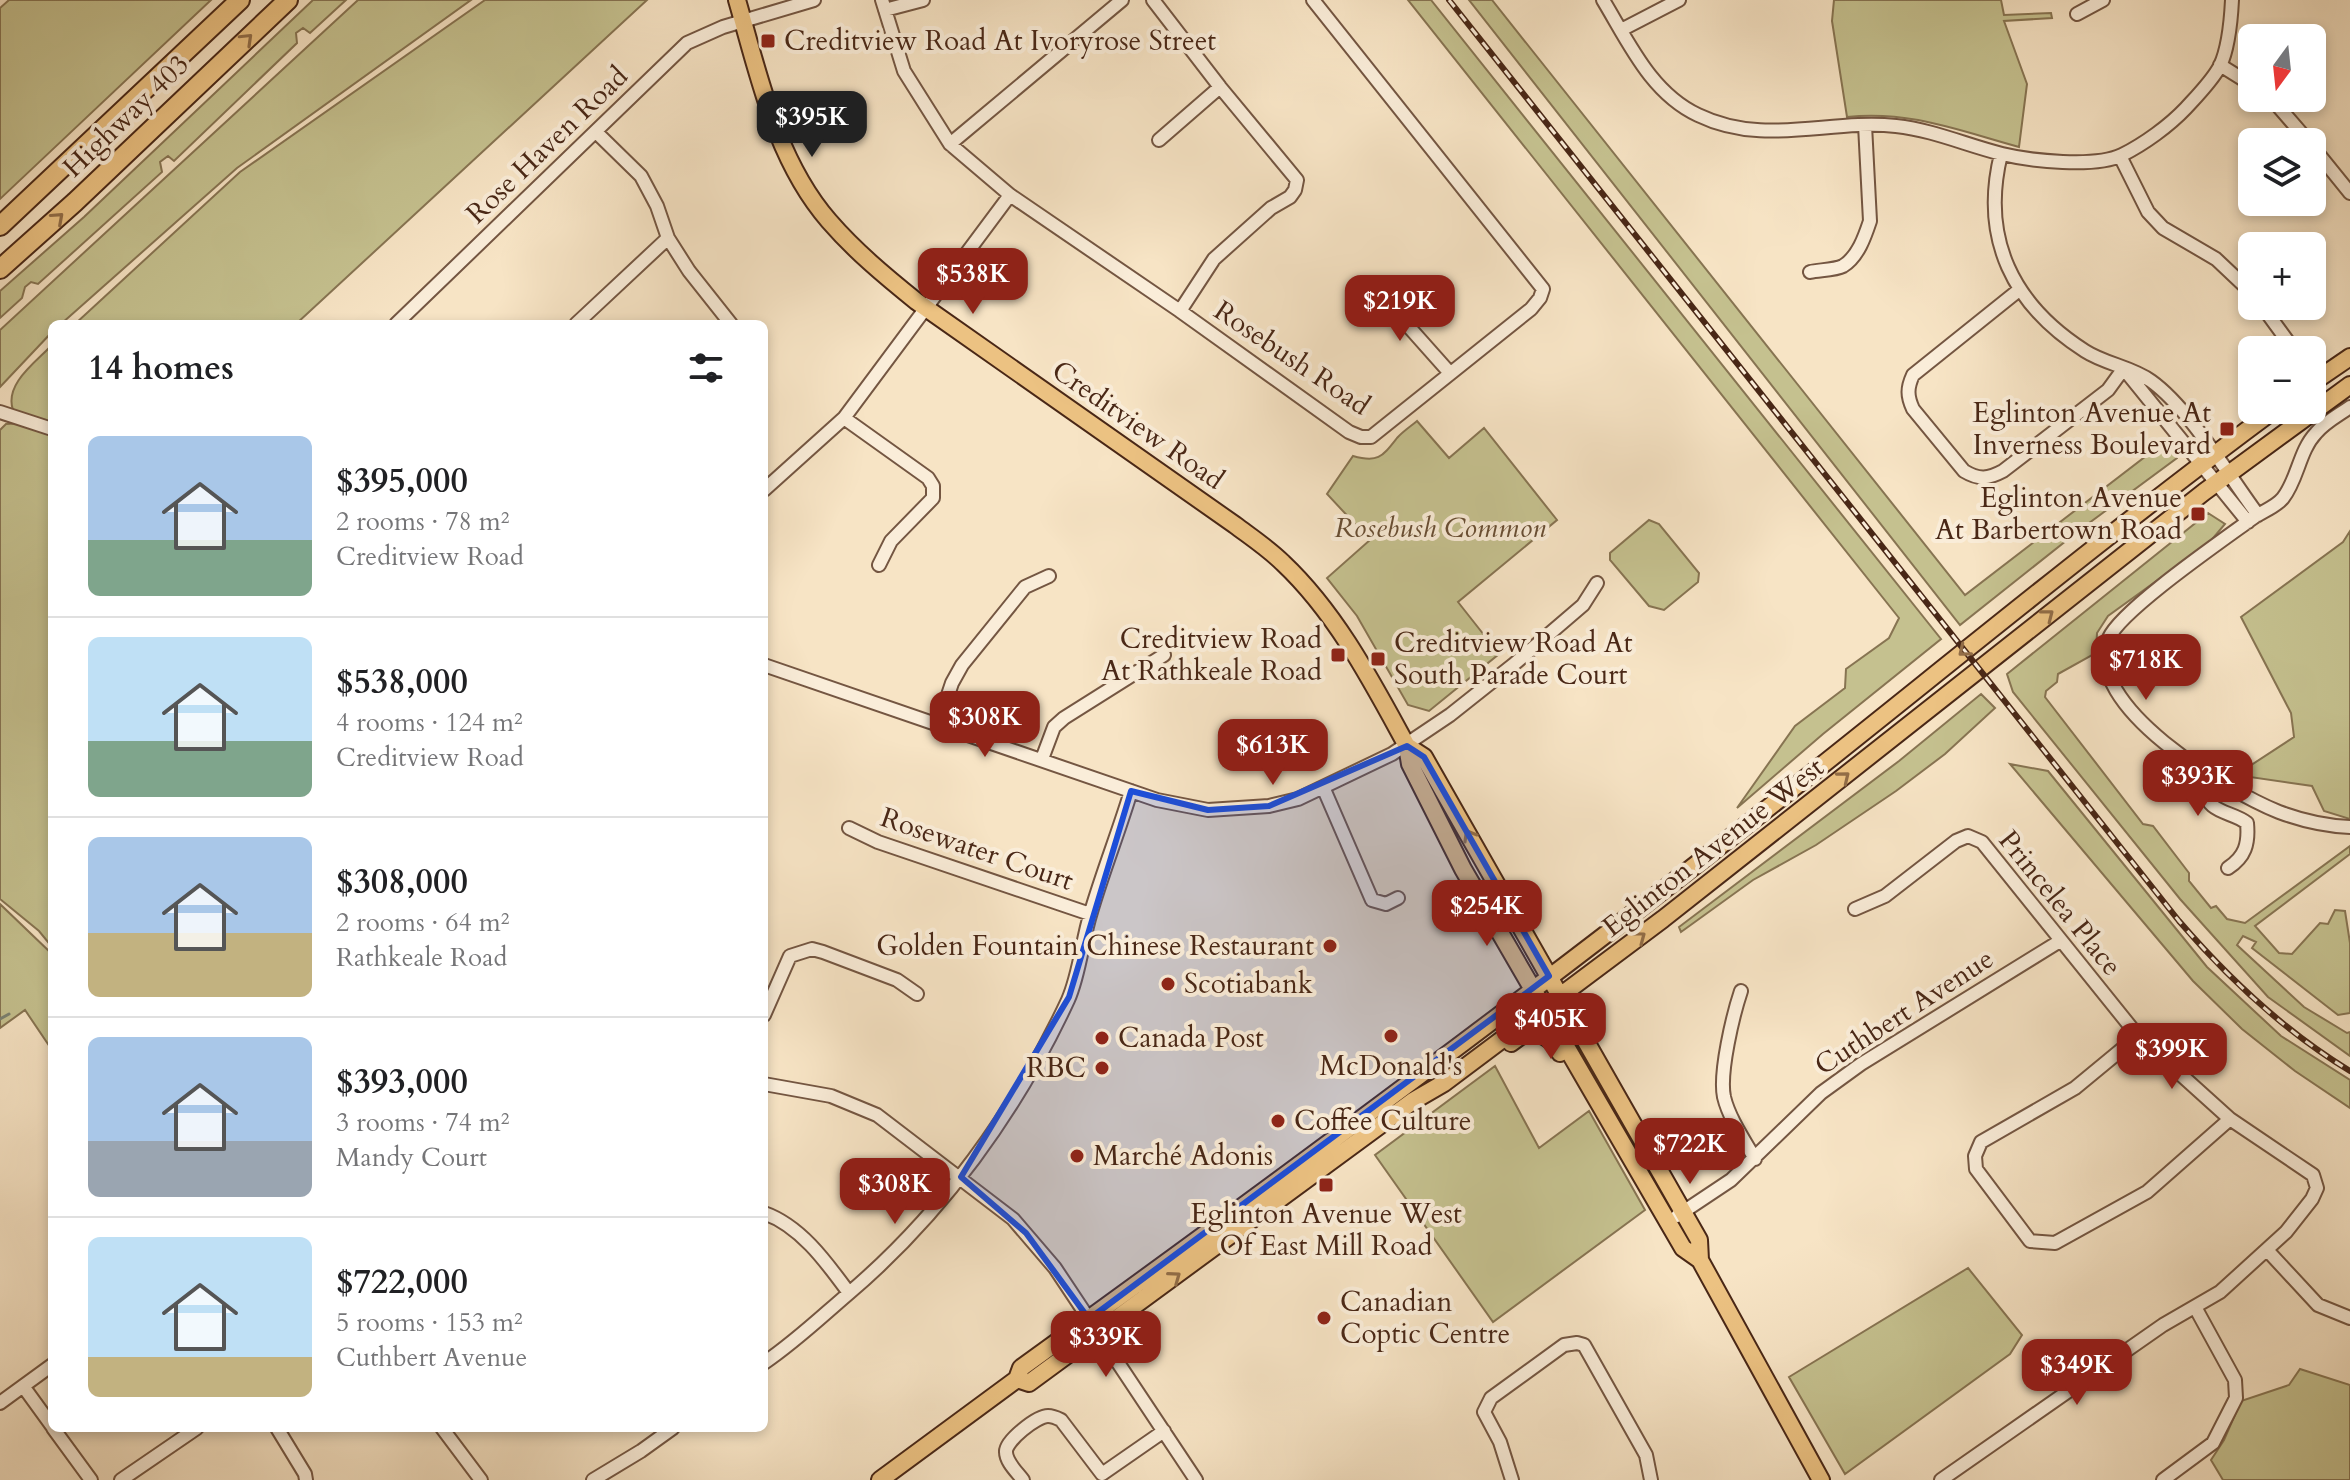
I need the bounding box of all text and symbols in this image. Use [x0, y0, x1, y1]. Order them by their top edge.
place label: Creditview Road At Ivoryrose Street [784, 22, 1216, 60]
north arrow [2238, 24, 2326, 112]
map controls [2238, 24, 2326, 424]
marker: Creditview Road At Ivoryrose Street [759, 32, 777, 50]
one-way arrow [238, 34, 252, 48]
street label: Highway 403 [54, 46, 198, 186]
street label: Rose Haven Road [458, 58, 636, 232]
pin: $395K [756, 91, 868, 159]
text: $395K [775, 99, 849, 134]
button: layers [2238, 128, 2326, 216]
one-way arrow [49, 213, 64, 227]
button: + [2238, 232, 2326, 320]
pin: $538K [917, 248, 1029, 316]
text: $538K [936, 256, 1010, 291]
pin: $219K [1344, 275, 1456, 343]
text: $219K [1363, 283, 1437, 318]
street label: Rosebush Road [1206, 292, 1378, 424]
button: − [2238, 336, 2326, 424]
text: 14 homes [88, 345, 234, 391]
icon: filters [684, 346, 728, 390]
street label: Creditview Road [1044, 351, 1232, 499]
place label: Eglinton Avenue At Inverness Boulevard [1973, 394, 2211, 464]
marker: Eglinton Avenue At Inverness Boulevard [2218, 420, 2236, 438]
text: $395,000 [336, 458, 468, 504]
icon: home [152, 468, 248, 564]
place label: Eglinton Avenue At Barbertown Road [1935, 479, 2182, 549]
text: 2 rooms · 78 m² [336, 504, 509, 539]
marker: Eglinton Avenue At Barbertown Road [2189, 505, 2207, 523]
park label: Rosebush Common [1334, 509, 1546, 547]
text: Creditview Road [336, 539, 524, 574]
one-way arrow [2039, 611, 2054, 625]
place label: Creditview Road At Rathkeale Road [1101, 620, 1322, 690]
place label: Creditview Road At South Parade Court [1394, 624, 1633, 694]
pin: $718K [2090, 634, 2202, 702]
one-way arrow [1959, 641, 1974, 656]
text: $718K [2109, 642, 2183, 677]
marker: Creditview Road At Rathkeale Road [1329, 646, 1347, 664]
marker: Creditview Road At South Parade Court [1369, 650, 1387, 668]
text: $538,000 [336, 659, 468, 705]
icon: home [152, 669, 248, 765]
pin: $308K [929, 691, 1041, 759]
text: $308K [948, 699, 1022, 734]
text: 4 rooms · 124 m² [336, 705, 523, 740]
pin: $613K [1217, 719, 1329, 787]
text: $613K [1236, 727, 1310, 762]
text: Creditview Road [336, 740, 524, 775]
street label: Eglinton Avenue West [1594, 748, 1832, 946]
pin: $393K [2142, 750, 2254, 818]
text: $393K [2161, 758, 2235, 793]
one-way arrow [1835, 772, 1849, 787]
street label: Rosewater Court [876, 798, 1079, 900]
street label: Princelea Place [1990, 822, 2130, 984]
one-way arrow [1463, 829, 1478, 844]
text: $308,000 [336, 859, 468, 905]
icon: home [152, 869, 248, 965]
pin: $254K [1431, 880, 1543, 948]
text: $254K [1450, 888, 1524, 923]
text: 2 rooms · 64 m² [336, 905, 509, 940]
place label: Golden Fountain Chinese Restaurant [876, 927, 1314, 965]
one-way arrow [1631, 933, 1645, 947]
marker: Golden Fountain Chinese Restaurant [1321, 937, 1339, 955]
text: Rathkeale Road [336, 940, 507, 975]
street label: Cuthbert Avenue [1807, 940, 2001, 1084]
place label: Scotiabank [1184, 965, 1313, 1003]
marker: Scotiabank [1159, 975, 1177, 993]
pin: $405K [1495, 993, 1607, 1061]
text: $405K [1514, 1001, 1588, 1036]
place label: Canada Post [1118, 1019, 1264, 1057]
pin: $399K [2116, 1023, 2228, 1091]
marker: McDonald's [1382, 1027, 1400, 1045]
marker: Canada Post [1093, 1029, 1111, 1047]
text: $399K [2135, 1031, 2209, 1066]
place label: McDonald's [1320, 1047, 1462, 1085]
place label: RBC [1026, 1049, 1086, 1087]
text: $393,000 [336, 1059, 468, 1105]
marker: RBC [1093, 1059, 1111, 1077]
icon: home [152, 1069, 248, 1165]
place label: Coffee Culture [1294, 1102, 1471, 1140]
text: 3 rooms · 74 m² [336, 1105, 509, 1140]
marker: Coffee Culture [1269, 1112, 1287, 1130]
pin: $722K [1634, 1118, 1746, 1186]
text: $722K [1653, 1126, 1727, 1161]
place label: Marché Adonis [1093, 1137, 1273, 1175]
text: Mandy Court [336, 1140, 487, 1175]
marker: Marché Adonis [1068, 1147, 1086, 1165]
pin: $308K [839, 1158, 951, 1226]
text: $308K [858, 1166, 932, 1201]
marker: Eglinton Avenue West Of East Mill Road [1317, 1176, 1335, 1194]
place label: Eglinton Avenue West Of East Mill Road [1190, 1195, 1462, 1265]
text: $722,000 [336, 1259, 468, 1305]
icon: home [152, 1269, 248, 1365]
one-way arrow [1167, 1272, 1181, 1286]
place label: Canadian Coptic Centre [1340, 1283, 1510, 1353]
text: 5 rooms · 153 m² [336, 1305, 523, 1340]
marker: Canadian Coptic Centre [1315, 1309, 1333, 1327]
pin: $339K [1050, 1311, 1162, 1379]
text: $339K [1069, 1319, 1143, 1354]
pin: $349K [2021, 1339, 2133, 1407]
text: Cuthbert Avenue [336, 1340, 527, 1375]
text: $349K [2040, 1347, 2114, 1382]

